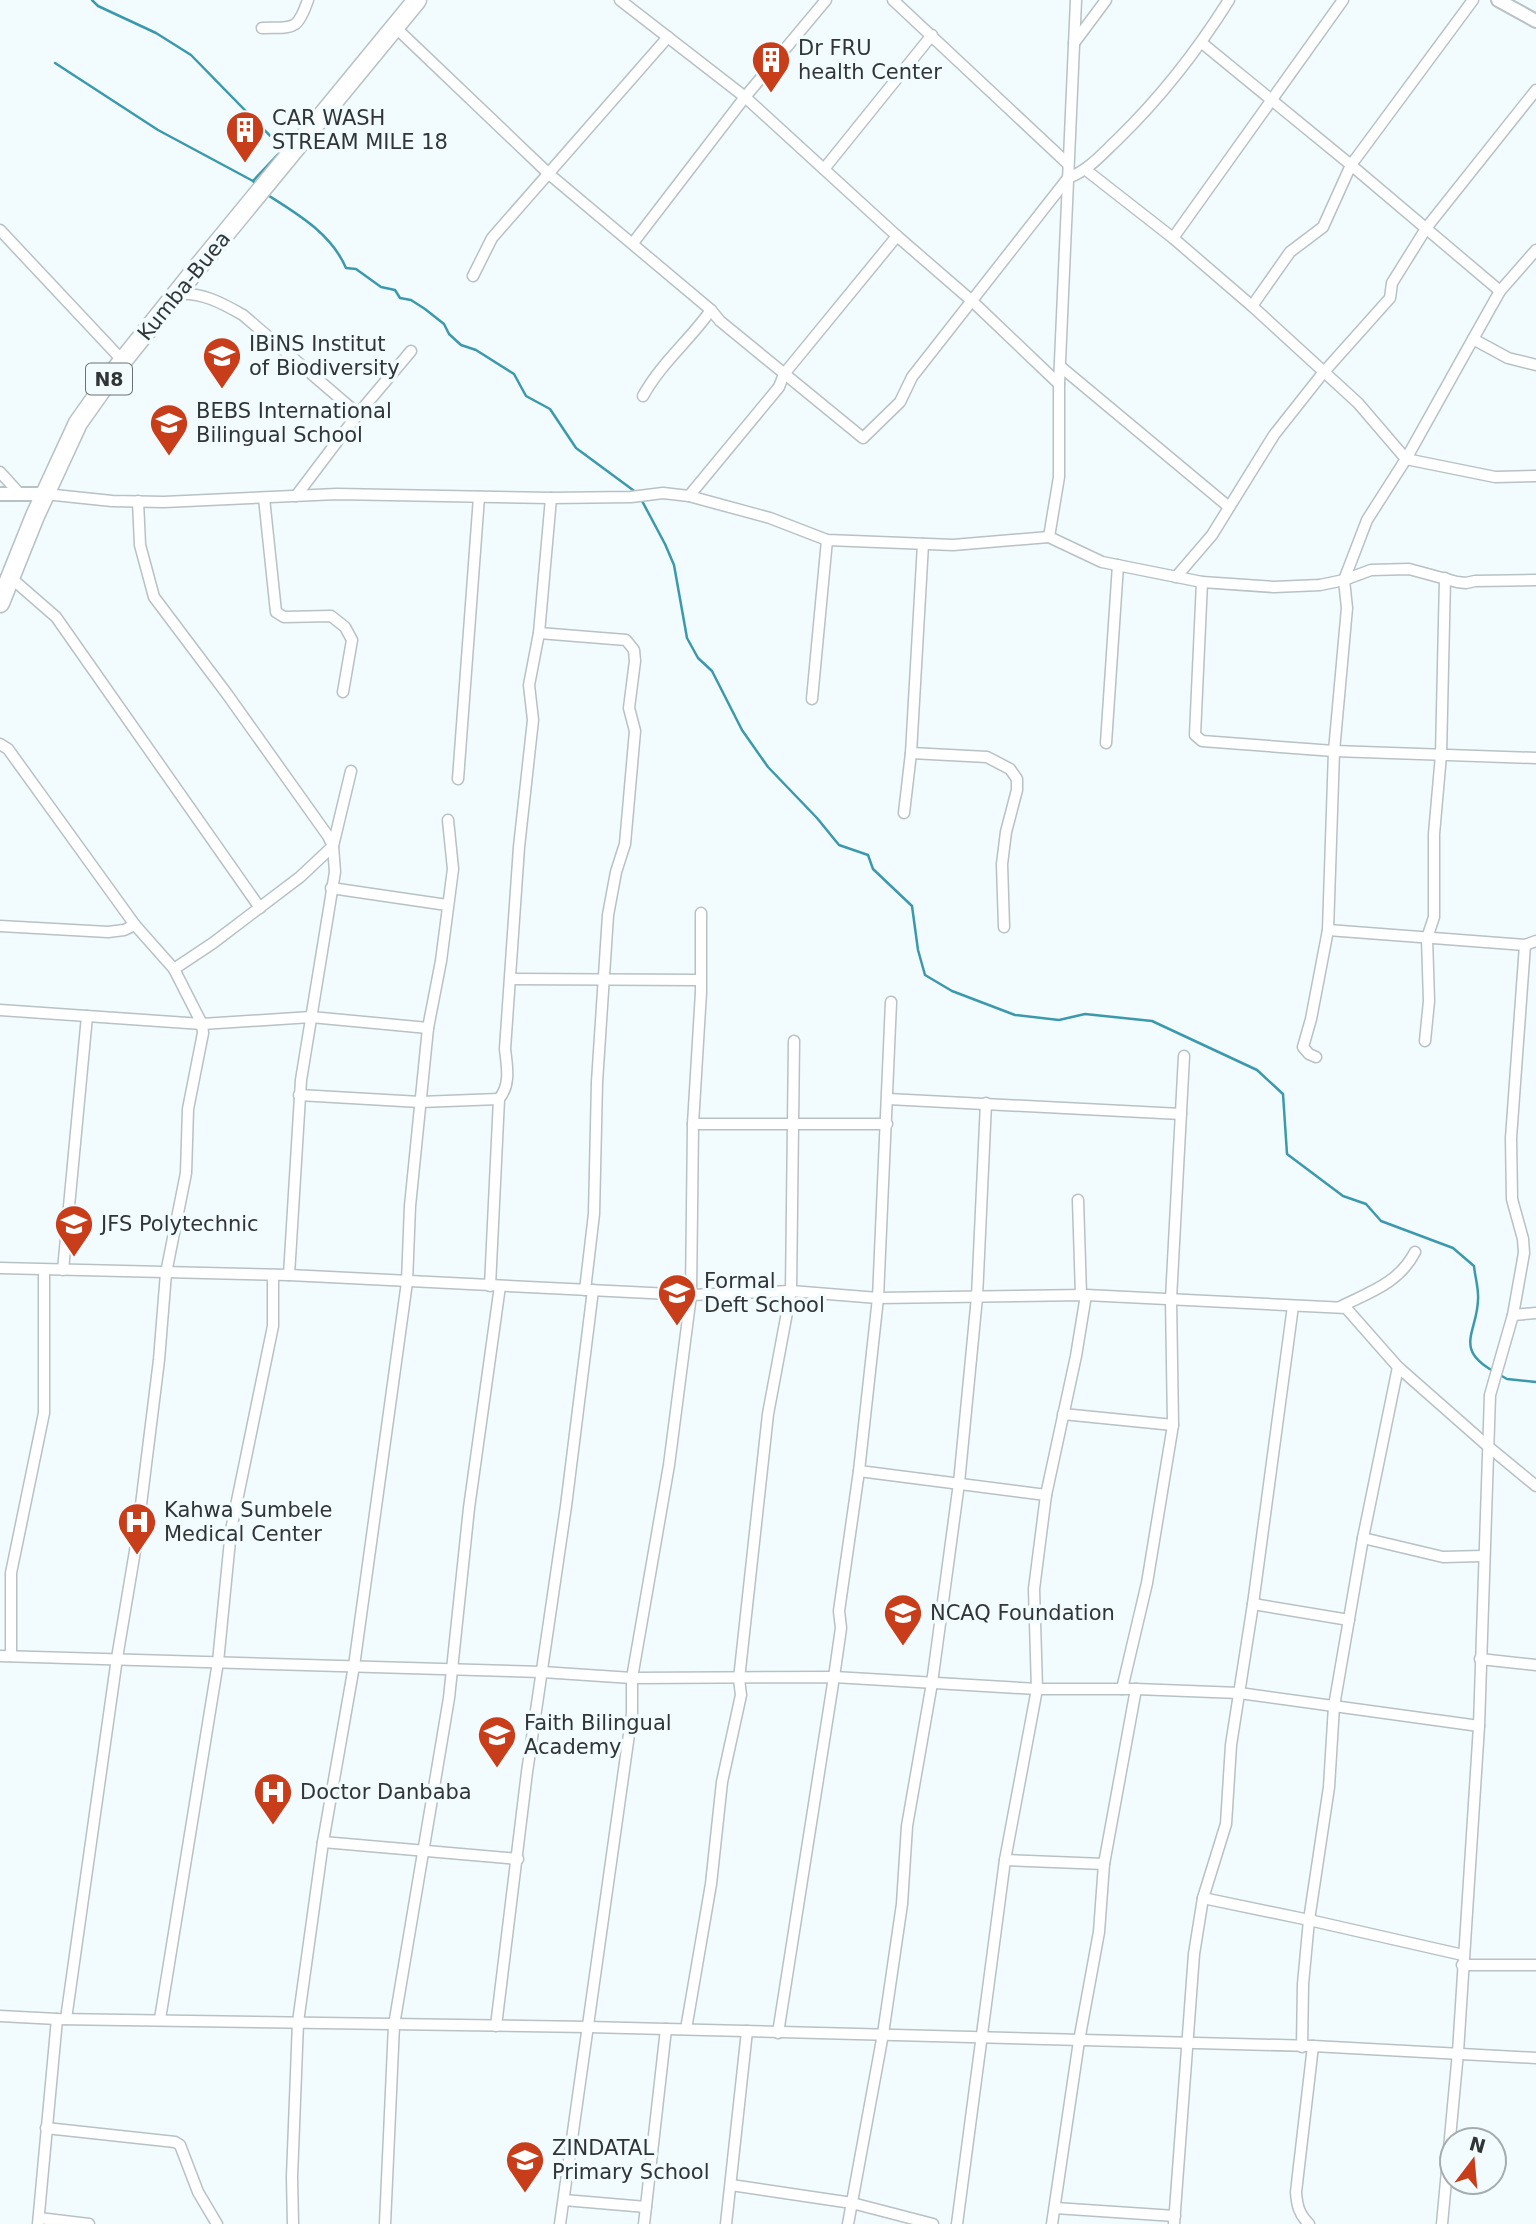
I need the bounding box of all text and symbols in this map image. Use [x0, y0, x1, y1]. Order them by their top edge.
place label: Dr FRU health Center [798, 36, 942, 84]
building icon: Dr FRU health Center [750, 39, 792, 94]
place label: CAR WASH STREAM MILE 18 [272, 106, 448, 154]
building icon: CAR WASH STREAM MILE 18 [224, 109, 266, 164]
street label: Kumba-Buea [133, 227, 235, 345]
place label: IBiNS Institut of Biodiversity [249, 332, 400, 380]
school or university icon: IBiNS Institut of Biodiversity [201, 335, 243, 390]
road number: N8 [86, 364, 132, 394]
place label: BEBS International Bilingual School [196, 399, 392, 447]
school or university icon: BEBS International Bilingual School [148, 402, 190, 457]
school or university icon: JFS Polytechnic [53, 1203, 95, 1258]
place label: JFS Polytechnic [99, 1212, 259, 1236]
place label: Formal Deft School [704, 1269, 825, 1317]
school or university icon: Formal Deft School [656, 1272, 698, 1327]
place label: Kahwa Sumbele Medical Center [164, 1498, 332, 1546]
hospital icon: Kahwa Sumbele Medical Center [116, 1501, 158, 1556]
school or university icon: NCAQ Foundation [882, 1592, 924, 1647]
place label: NCAQ Foundation [930, 1601, 1115, 1625]
place label: Faith Bilingual Academy [524, 1711, 672, 1759]
school or university icon: Faith Bilingual Academy [476, 1714, 518, 1769]
hospital icon: Doctor Danbaba [252, 1771, 294, 1826]
place label: Doctor Danbaba [300, 1780, 472, 1804]
north arrow [1438, 2126, 1508, 2196]
text: N [1467, 2132, 1488, 2157]
place label: ZINDATAL Primary School [552, 2136, 710, 2184]
school or university icon: ZINDATAL Primary School [504, 2139, 546, 2194]

